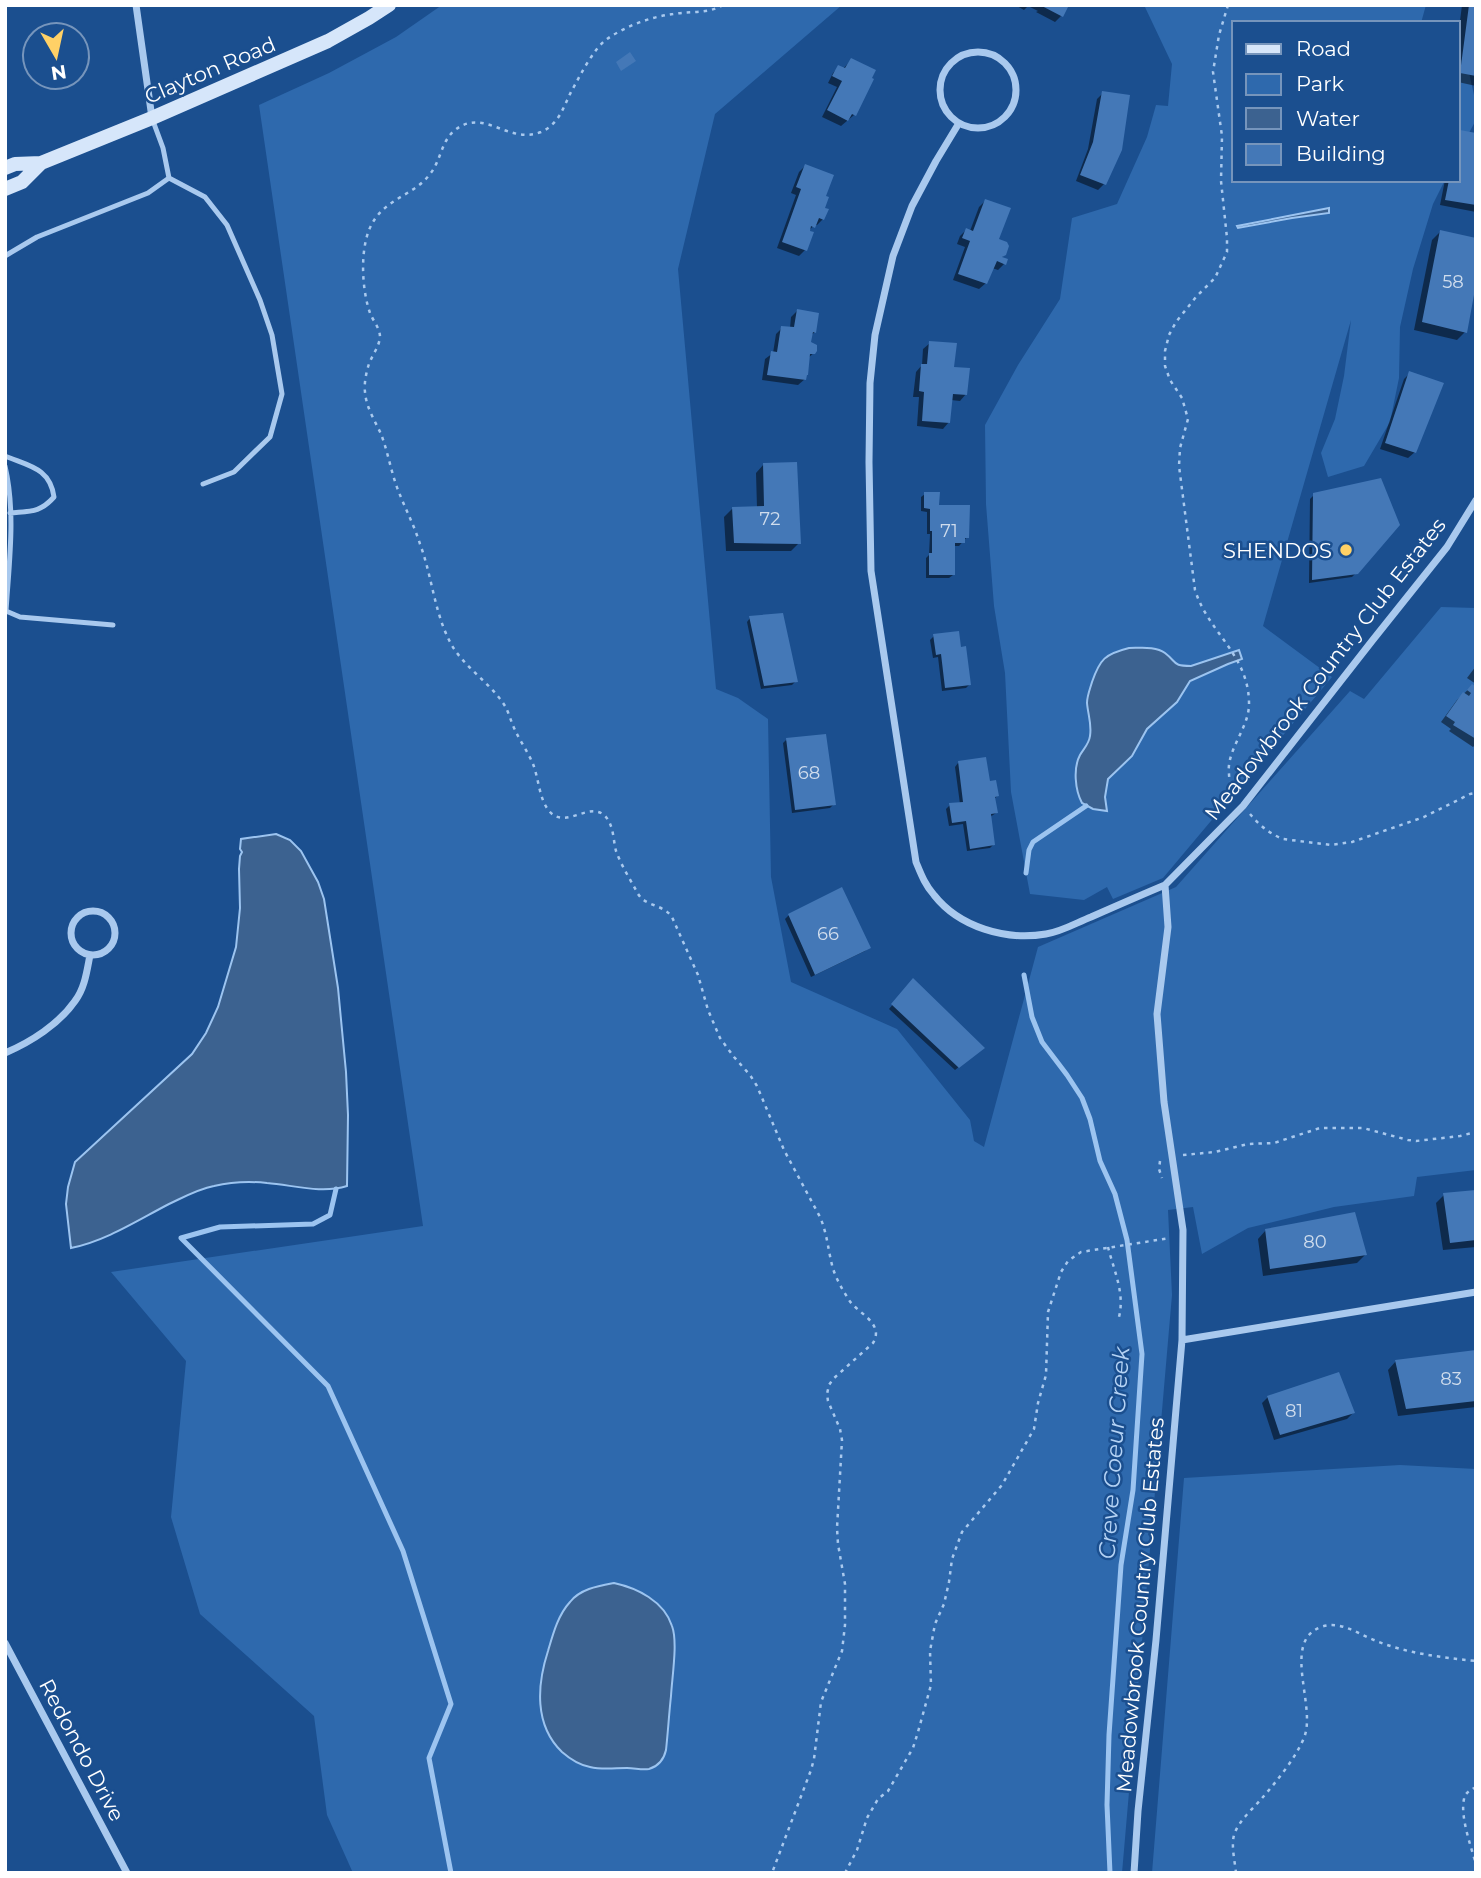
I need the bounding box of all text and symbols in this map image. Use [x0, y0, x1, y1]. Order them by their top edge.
north arrow [21, 21, 91, 91]
legend [1232, 21, 1460, 182]
street label: Clayton Road [141, 31, 279, 109]
text: Road [1296, 36, 1351, 61]
text: N [49, 60, 68, 85]
text: Park [1296, 71, 1344, 96]
text: Water [1296, 106, 1360, 131]
text: Building [1296, 141, 1386, 166]
house number: 58 [1442, 271, 1464, 293]
house number: 72 [760, 508, 780, 530]
street label: Meadowbrook Country Club Estates [1199, 513, 1451, 825]
house number: 71 [940, 520, 958, 542]
place label: SHENDOS [1223, 538, 1332, 563]
marker: SHENDOS [1338, 542, 1354, 558]
house number: 68 [798, 762, 820, 784]
house number: 66 [817, 923, 839, 945]
house number: 80 [1303, 1231, 1327, 1253]
water label: Creve Coeur Creek [1093, 1344, 1135, 1560]
house number: 83 [1440, 1368, 1462, 1390]
house number: 81 [1285, 1400, 1303, 1422]
street label: Meadowbrook Country Club Estates [1111, 1416, 1169, 1794]
street label: Redondo Drive [34, 1675, 130, 1825]

